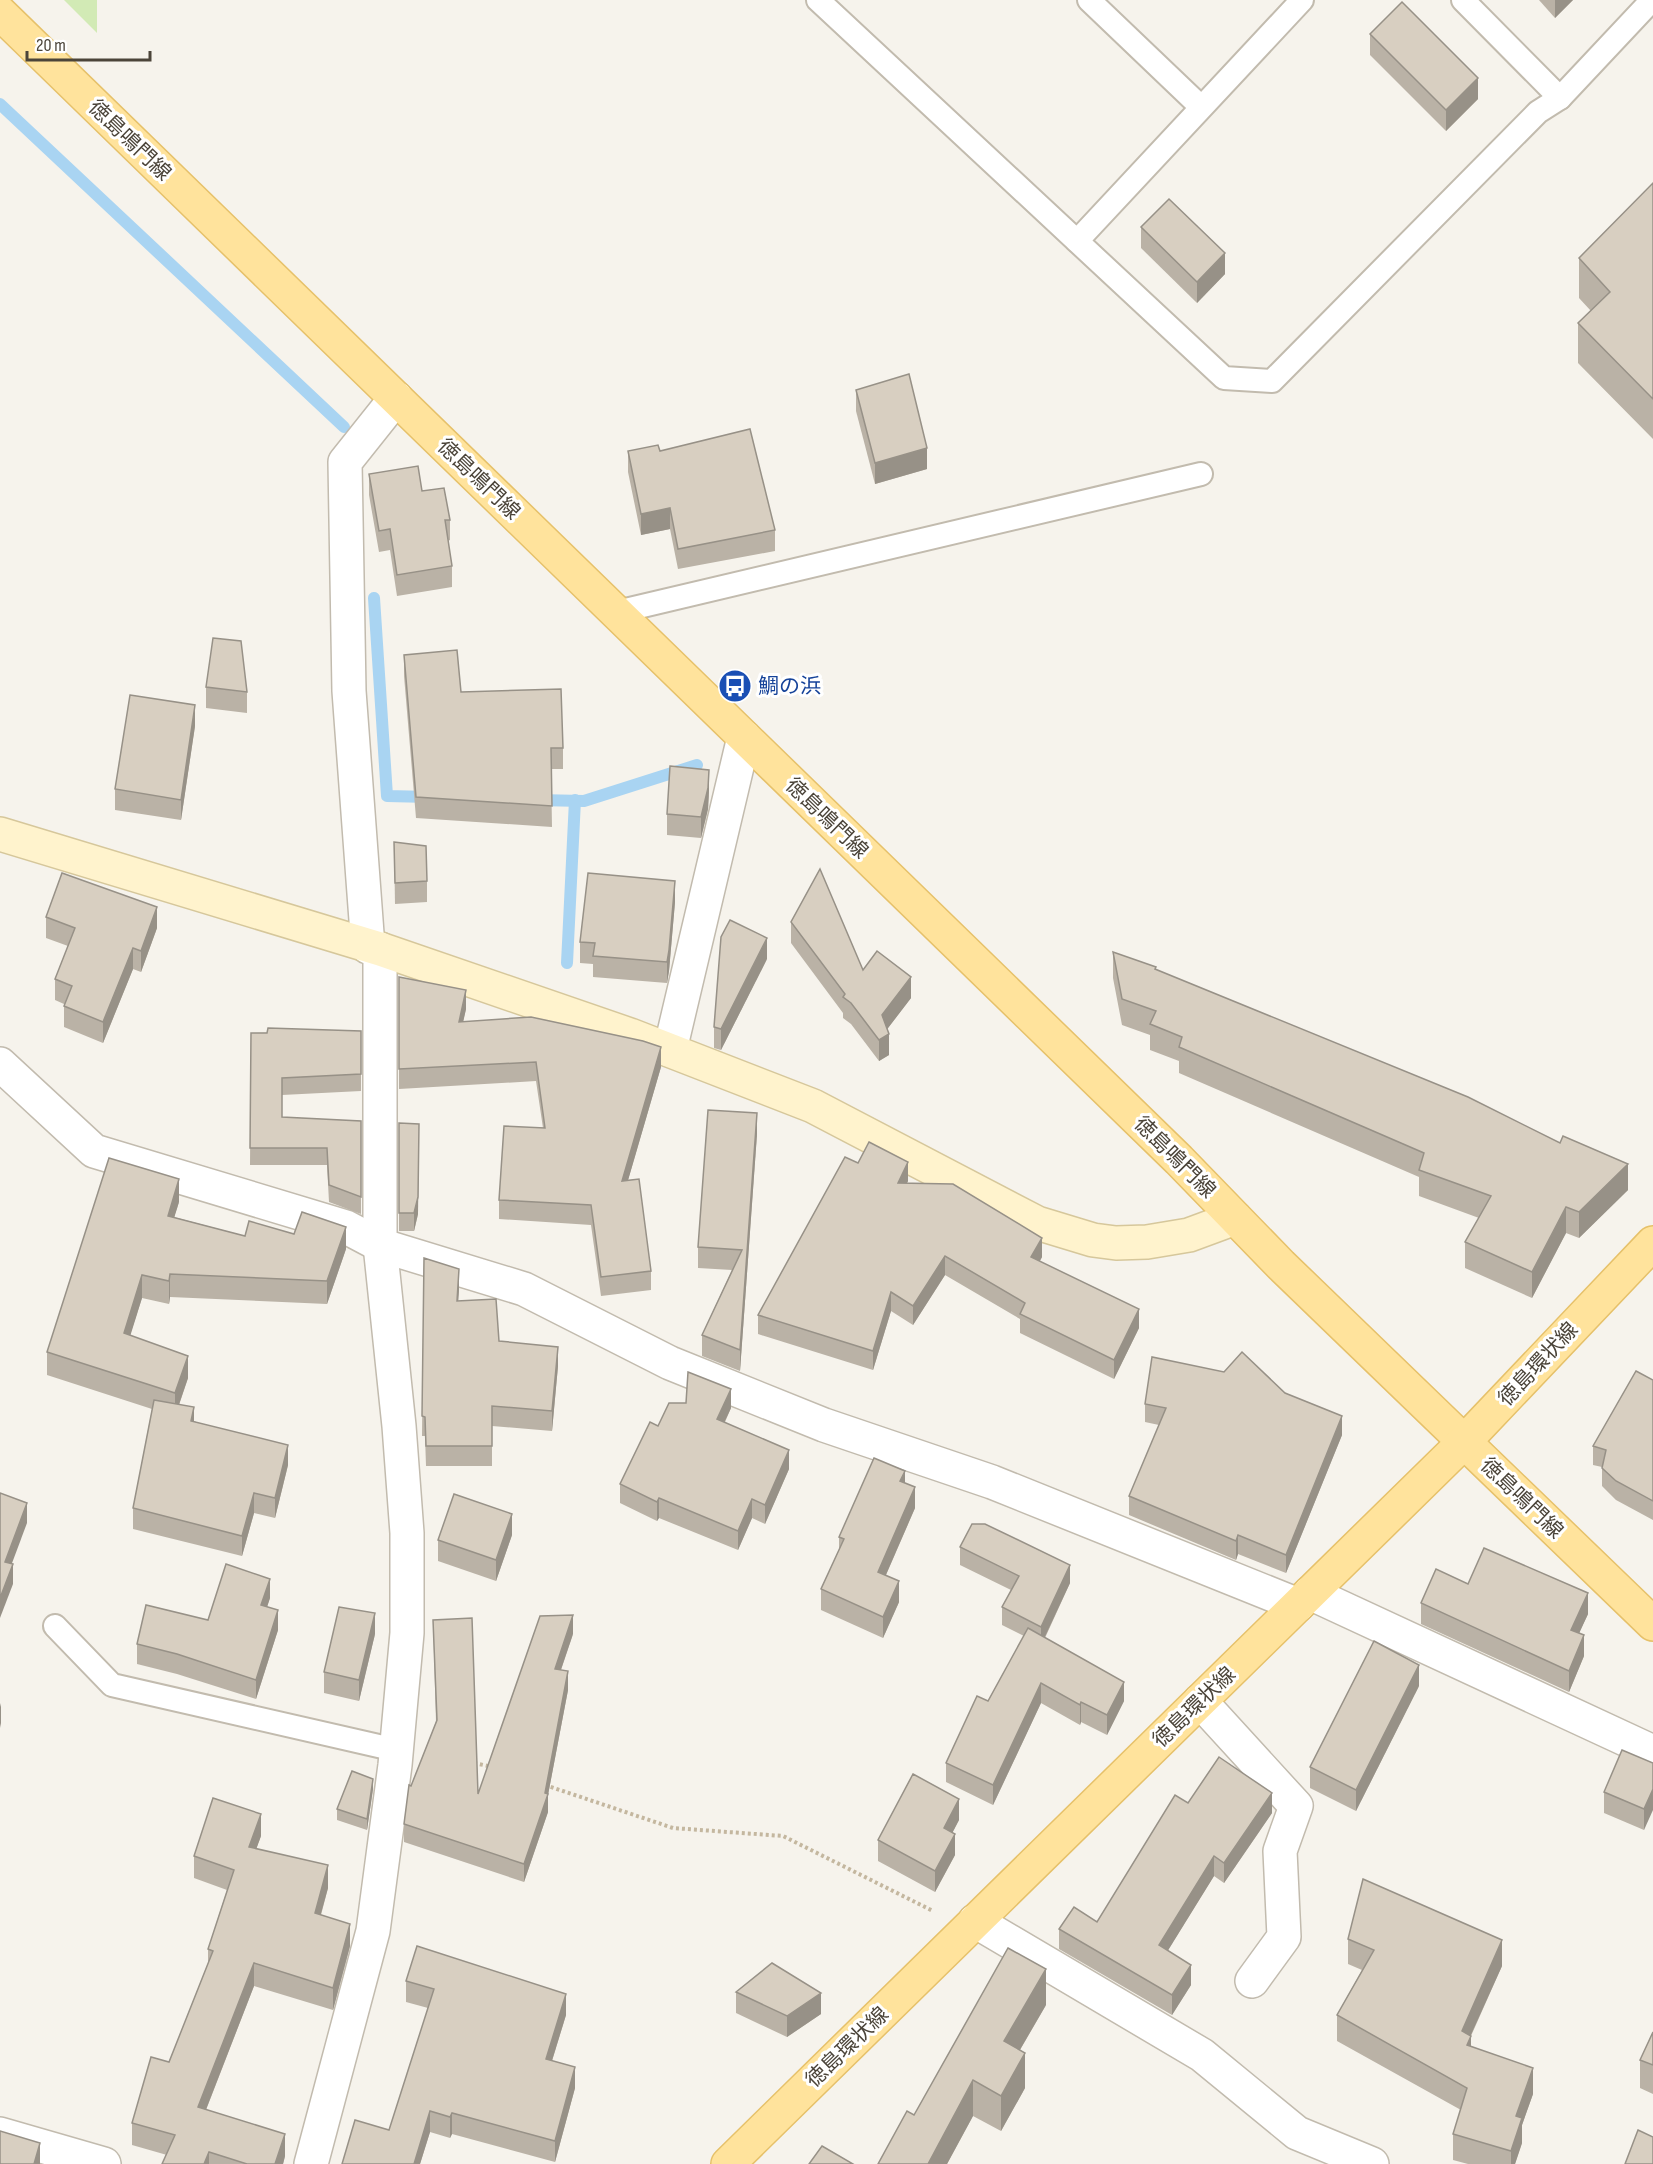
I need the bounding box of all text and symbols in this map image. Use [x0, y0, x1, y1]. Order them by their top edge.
scale bar [27, 24, 150, 62]
text: 20 m [36, 35, 66, 56]
street label: 徳島鳴門線 [83, 95, 176, 186]
street label: 徳島鳴門線 [432, 434, 525, 525]
bus stop icon: 鯛の浜 [717, 668, 753, 704]
place label: 鯛の浜 [758, 674, 821, 699]
street label: 徳島鳴門線 [780, 773, 873, 864]
street label: 徳島鳴門線 [1129, 1111, 1221, 1203]
street label: 徳島環状線 [1493, 1317, 1583, 1411]
street label: 徳島鳴門線 [1475, 1453, 1568, 1544]
street label: 徳島環状線 [1148, 1662, 1241, 1753]
street label: 徳島環状線 [801, 2002, 894, 2093]

